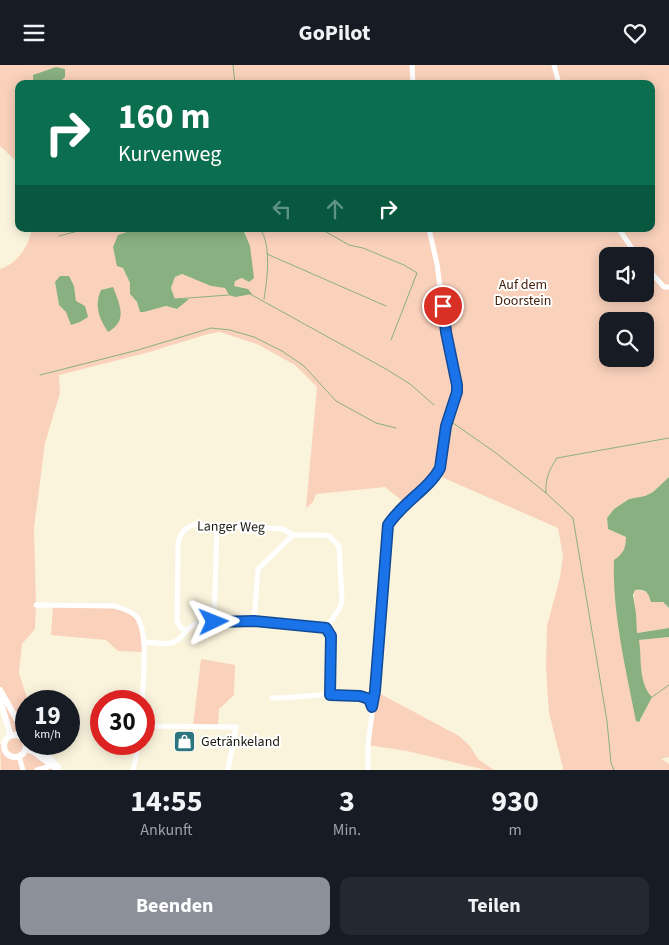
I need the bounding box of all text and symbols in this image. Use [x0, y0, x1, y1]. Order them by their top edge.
text: GoPilot [299, 17, 370, 49]
icon: menu [20, 19, 48, 47]
icon: heart [621, 19, 649, 47]
text: 160 m [118, 92, 210, 142]
icon: right [35, 100, 100, 165]
text: Kurvenweg [118, 138, 221, 170]
icon: left [268, 195, 296, 223]
icon: ahead [321, 195, 349, 223]
icon: right [374, 195, 402, 223]
map controls [599, 247, 654, 367]
button: sound [599, 247, 654, 302]
park label: Auf dem Doorstein [495, 275, 551, 311]
pin [422, 285, 464, 327]
icon: arrive [429, 292, 457, 320]
button: search [599, 312, 654, 367]
street label: Langer Weg [197, 516, 265, 538]
position arrow [187, 595, 239, 647]
speed limit sign: 30 [90, 690, 155, 755]
text: 19 [34, 698, 61, 734]
text: km/h [34, 726, 61, 743]
shop icon: Getränkeland [173, 730, 197, 754]
place label: Getränkeland [201, 732, 280, 752]
text: 14:55 [130, 780, 203, 823]
text: 3 [339, 780, 355, 823]
text: 930 [491, 780, 539, 823]
text: Ankunft [140, 819, 192, 841]
text: Min. [333, 819, 361, 841]
text: m [508, 819, 522, 841]
button: Beenden [20, 877, 330, 935]
button: Teilen [340, 877, 649, 935]

